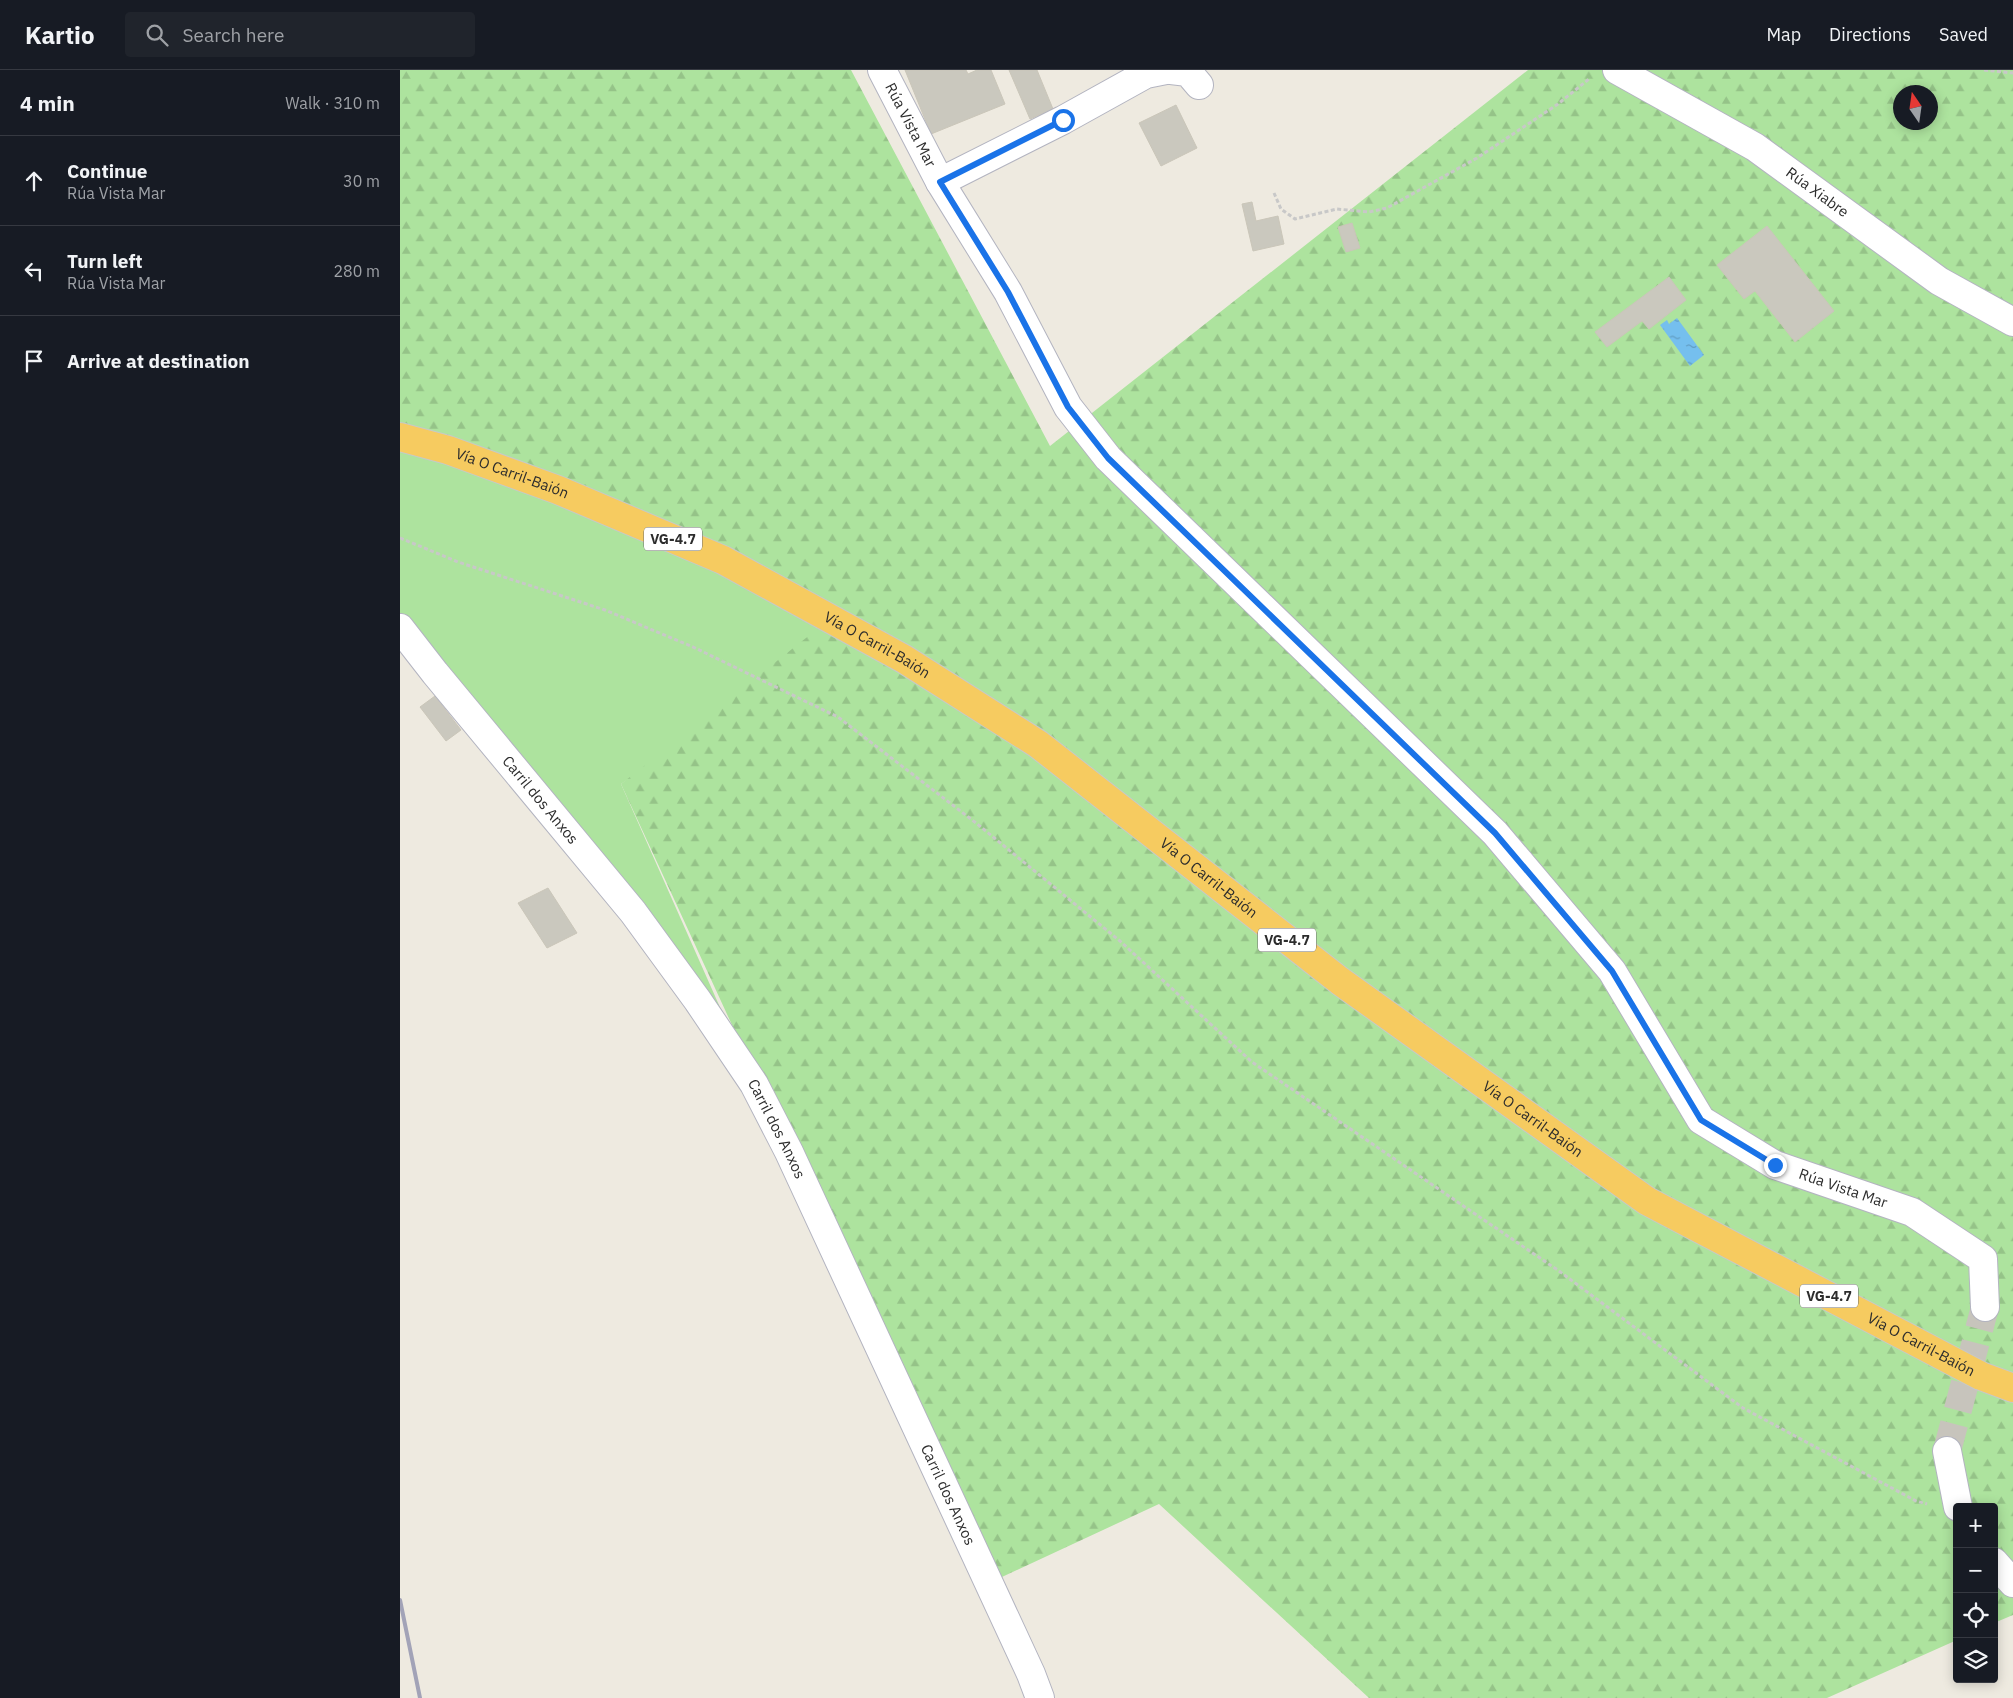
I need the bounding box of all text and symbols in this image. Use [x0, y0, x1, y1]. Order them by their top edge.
search box [125, 12, 475, 57]
text: Kartio [25, 19, 95, 51]
icon: search [143, 21, 171, 49]
text: Search here [183, 23, 284, 47]
text: Map [1766, 23, 1801, 46]
text: Directions [1829, 23, 1911, 46]
text: Saved [1939, 23, 1988, 46]
street label: Rúa Vista Mar [881, 79, 941, 171]
north arrow [1893, 85, 1938, 130]
text: 4 min [20, 89, 75, 117]
text: Walk · 310 m [285, 93, 380, 113]
route start [1052, 109, 1075, 132]
text: Continue [67, 159, 147, 183]
street label: Rúa Xiabre [1782, 163, 1853, 221]
icon: ahead [20, 167, 48, 195]
text: 30 m [343, 171, 380, 191]
text: Rúa Vista Mar [67, 183, 165, 203]
text: Turn left [67, 249, 143, 273]
icon: left [20, 257, 48, 285]
text: 280 m [333, 261, 380, 281]
text: Rúa Vista Mar [67, 273, 165, 293]
icon: arrive [20, 347, 48, 375]
text: Arrive at destination [67, 349, 250, 373]
street label: Vía O Carril-Baión [453, 444, 572, 503]
road number: VG-4.7 [644, 528, 702, 550]
street label: Vía O Carril-Baión [821, 607, 934, 682]
street label: Carril dos Anxos [499, 752, 583, 848]
street label: Vía O Carril-Baión [1156, 833, 1262, 922]
road number: VG-4.7 [1258, 928, 1316, 952]
street label: Carril dos Anxos [744, 1076, 810, 1182]
street label: Vía O Carril-Baión [1479, 1076, 1587, 1161]
route end [1764, 1154, 1787, 1177]
street label: Rúa Vista Mar [1797, 1164, 1891, 1212]
road number: VG-4.7 [1800, 1284, 1858, 1308]
street label: Vía O Carril-Baión [1864, 1308, 1979, 1380]
street label: Carril dos Anxos [917, 1441, 980, 1548]
map controls [1953, 1503, 1998, 1683]
button: + [1953, 1503, 1998, 1548]
button: − [1953, 1548, 1998, 1593]
button: locate [1953, 1593, 1998, 1638]
button: layers [1953, 1638, 1998, 1683]

